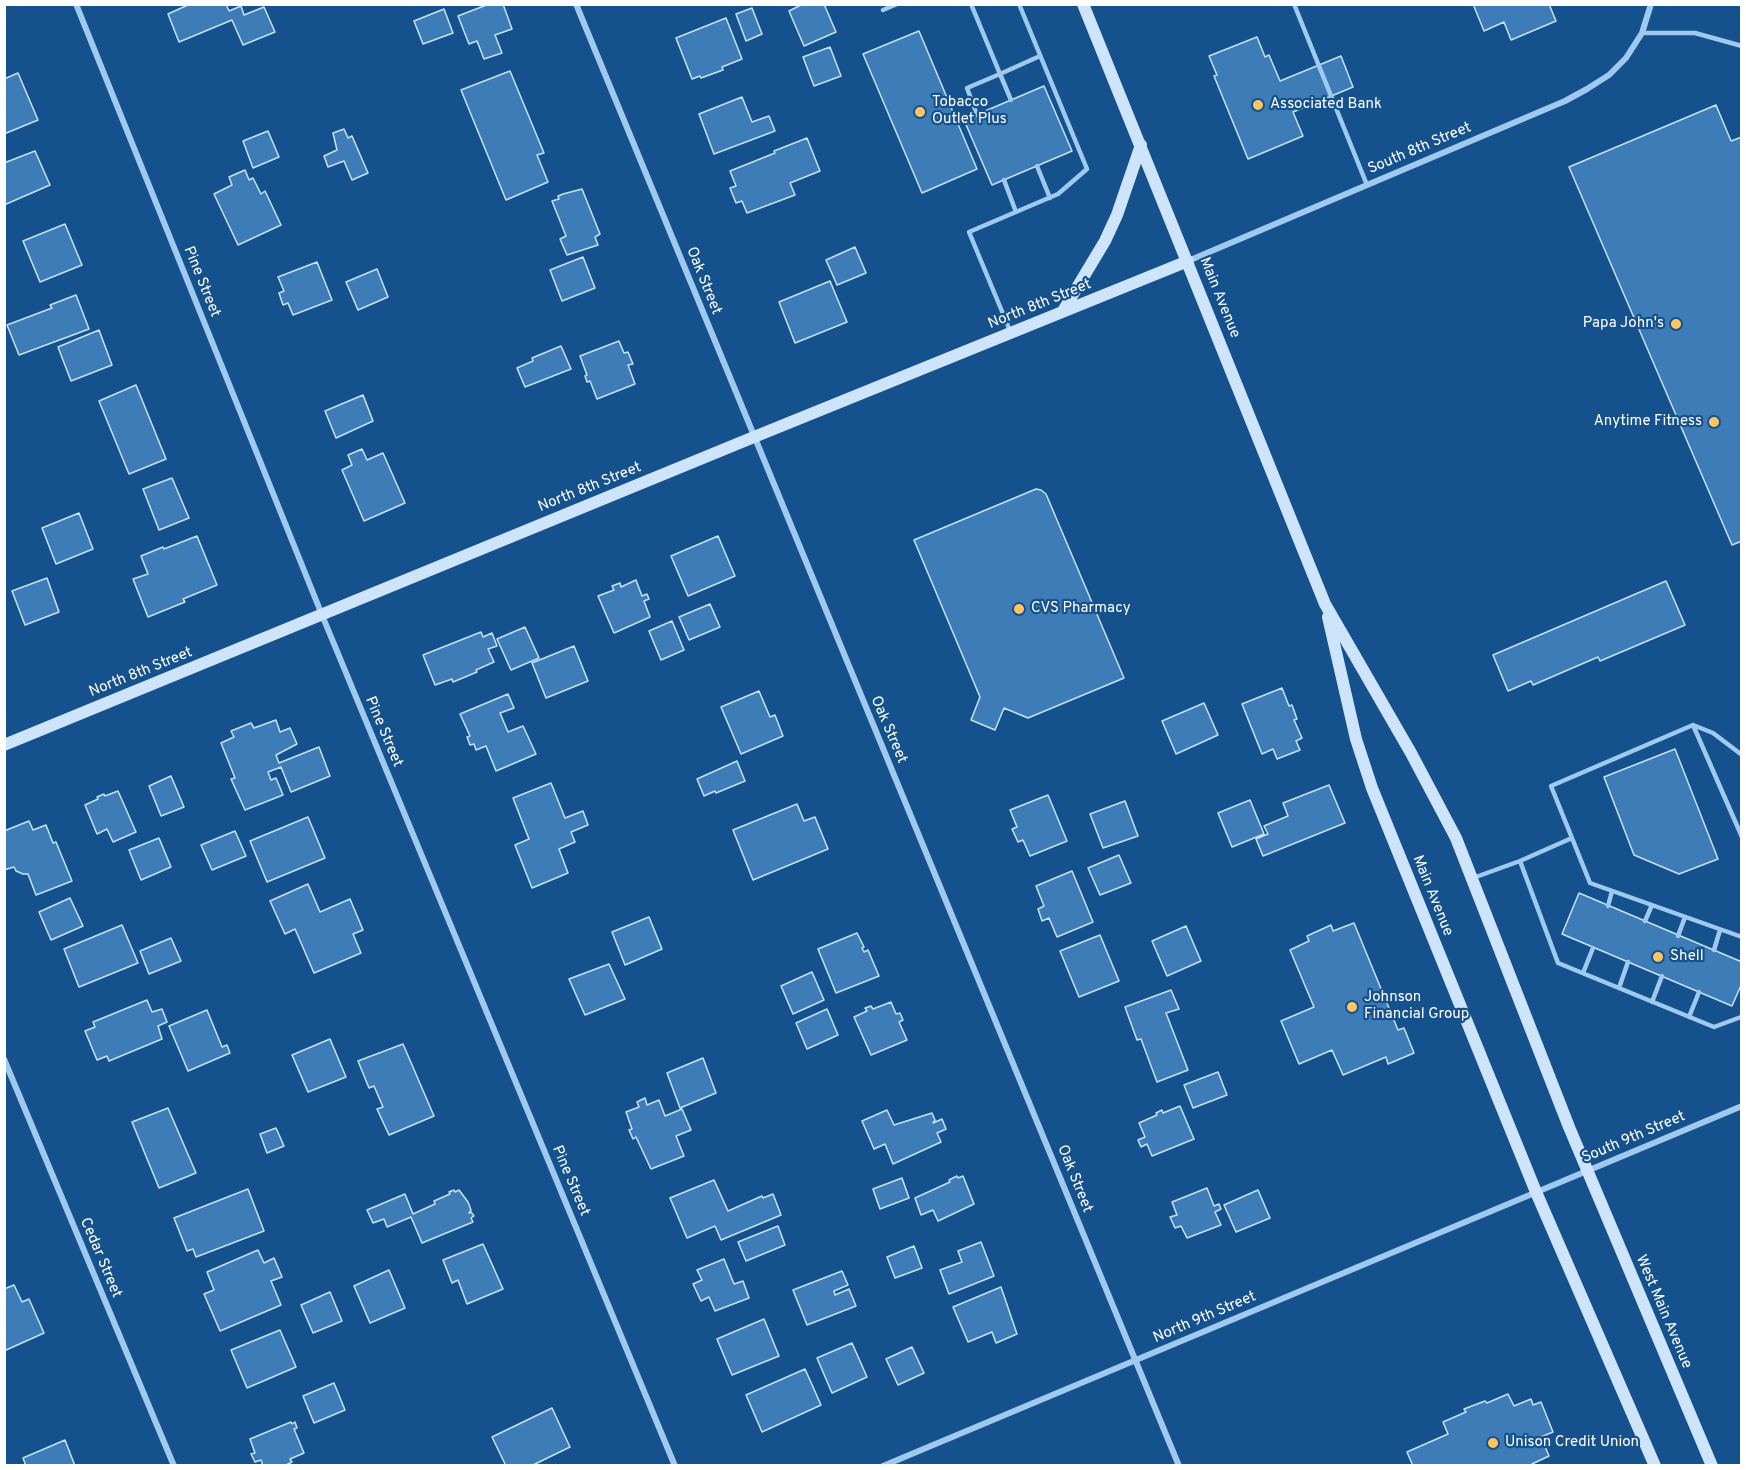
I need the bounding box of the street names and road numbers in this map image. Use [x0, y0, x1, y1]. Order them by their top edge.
street label: South 8th Street [1366, 119, 1474, 179]
street label: Pine Street [179, 244, 223, 320]
street label: Oak Street [681, 245, 725, 317]
street label: Main Avenue [1195, 255, 1243, 341]
street label: North 8th Street [986, 276, 1094, 334]
street label: North 8th Street [536, 459, 644, 517]
street label: North 8th Street [87, 644, 195, 702]
street label: Pine Street [360, 694, 406, 770]
street label: Oak Street [866, 694, 910, 766]
street label: Main Avenue [1408, 853, 1456, 939]
street label: South 9th Street [1580, 1108, 1688, 1168]
street label: Pine Street [547, 1143, 593, 1219]
street label: Oak Street [1052, 1143, 1096, 1215]
street label: Cedar Street [75, 1215, 125, 1301]
street label: West Main Avenue [1631, 1252, 1695, 1372]
street label: North 9th Street [1151, 1288, 1259, 1348]

